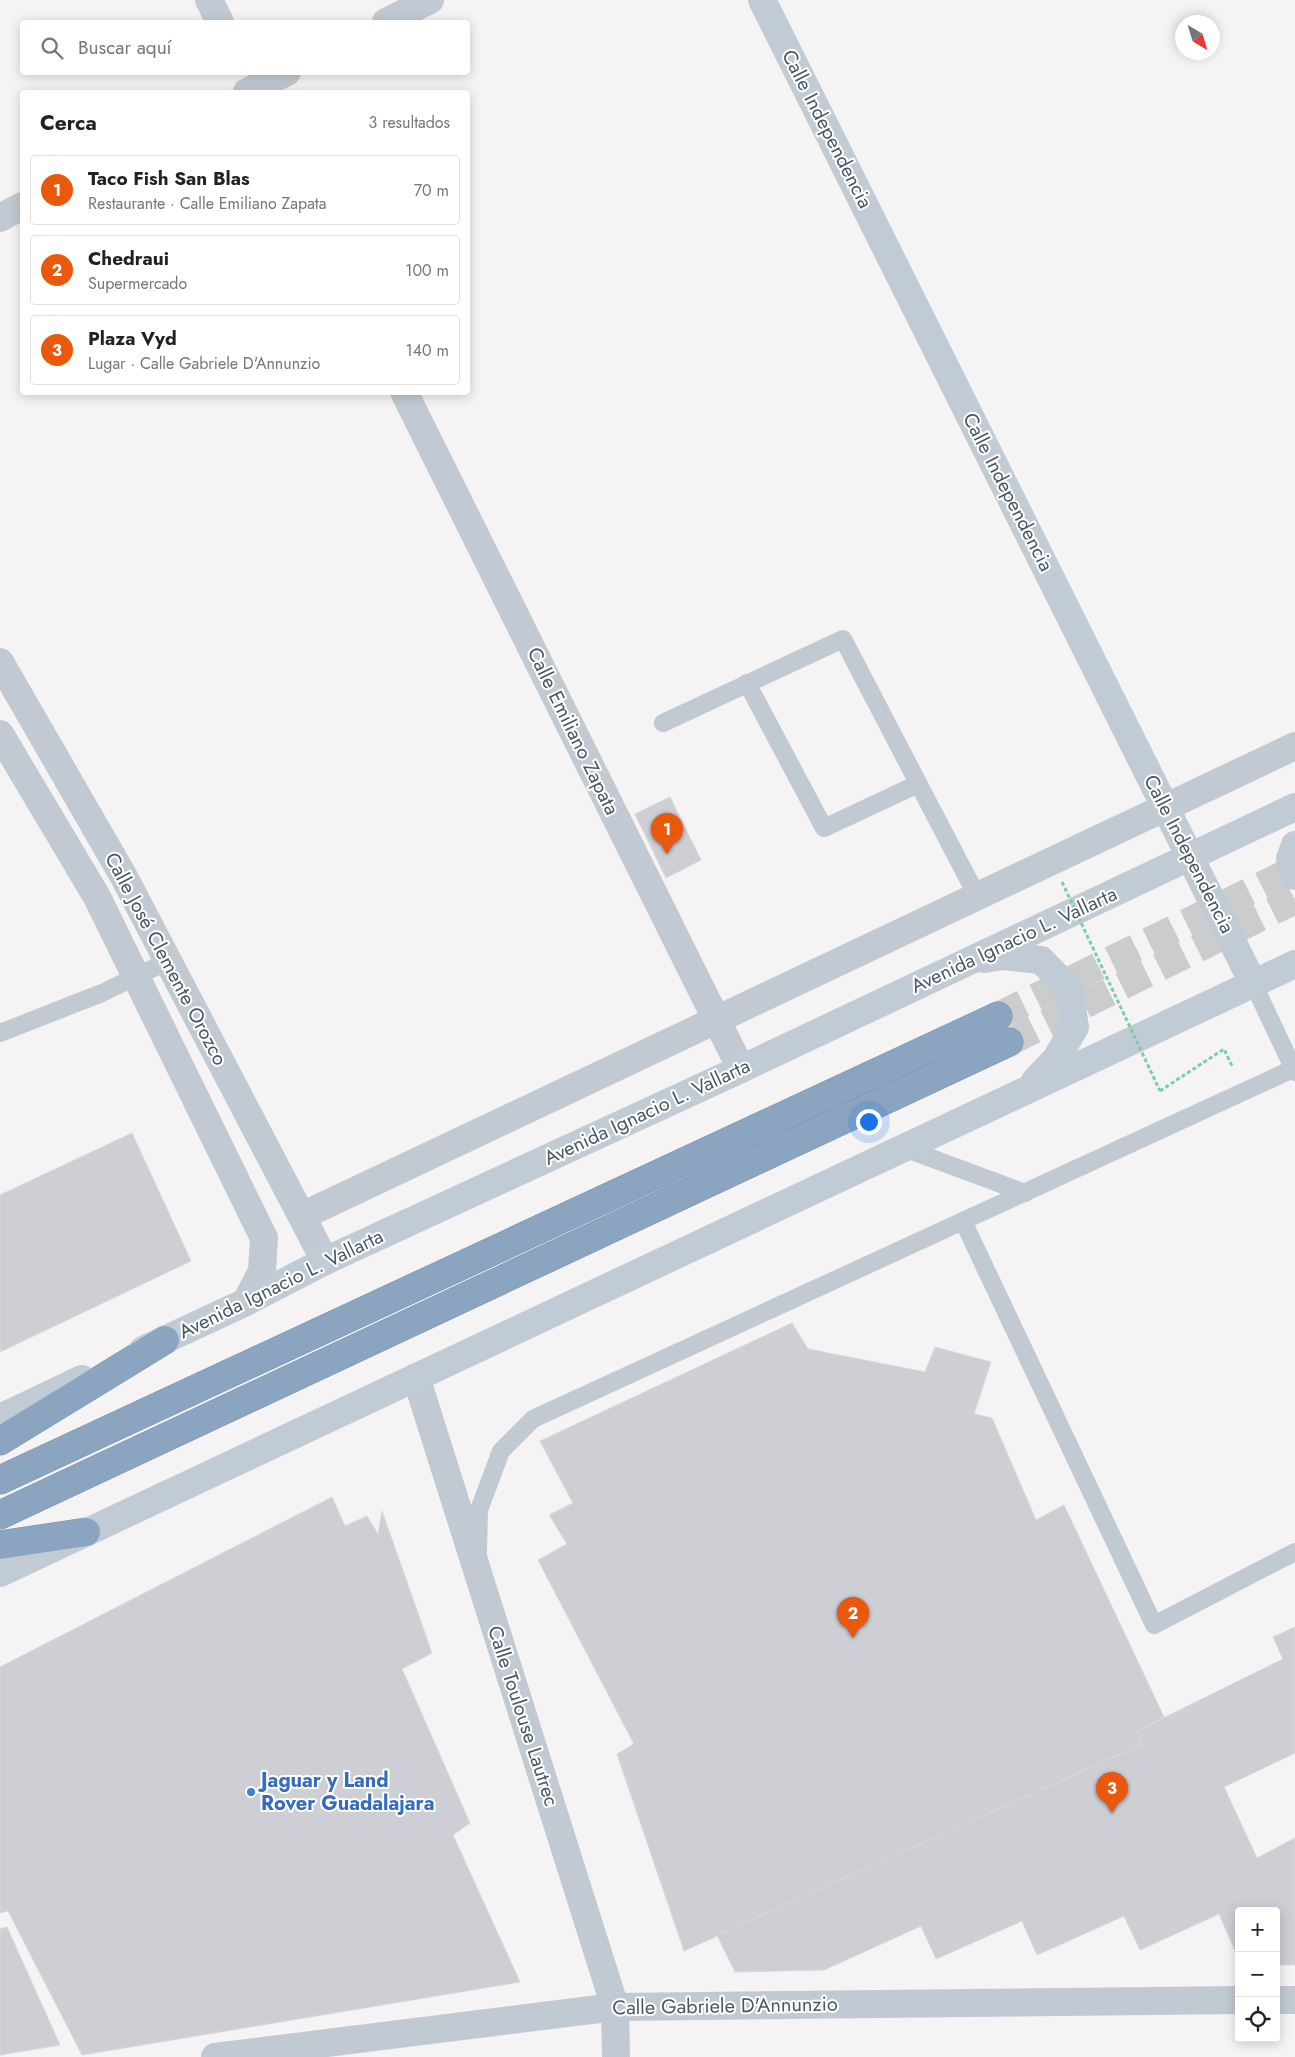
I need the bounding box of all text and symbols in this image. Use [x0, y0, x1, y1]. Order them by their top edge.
north arrow [1175, 15, 1220, 60]
search box [20, 20, 470, 75]
icon: search [38, 34, 66, 62]
text: Buscar aquí [78, 34, 172, 61]
street label: Calle Independencia [774, 45, 880, 213]
text: Cerca [40, 108, 97, 138]
text: 3 resultados [369, 111, 450, 134]
text: Taco Fish San Blas [88, 165, 250, 192]
text: 1 [53, 179, 61, 202]
text: 70 m [414, 179, 449, 202]
text: Restaurante · Calle Emiliano Zapata [88, 192, 326, 215]
text: Chedraui [88, 245, 169, 272]
text: 2 [52, 259, 62, 282]
text: 100 m [405, 259, 449, 282]
text: Supermercado [88, 272, 187, 295]
text: Plaza Vyd [88, 325, 177, 352]
text: 3 [52, 339, 62, 362]
text: 140 m [406, 339, 449, 362]
text: Lugar · Calle Gabriele D'Annunzio [88, 352, 320, 375]
street label: Calle Independencia [955, 408, 1061, 576]
street label: Calle Emiliano Zapata [520, 642, 626, 820]
street label: Calle Independencia [1136, 770, 1242, 938]
pin: 1 [651, 813, 683, 854]
street label: Calle José Clemente Orozco [97, 847, 235, 1071]
street label: Avenida Ignacio L. Vallarta [906, 879, 1122, 1001]
street label: Avenida Ignacio L. Vallarta [539, 1051, 755, 1173]
your location [856, 1109, 882, 1135]
street label: Avenida Ignacio L. Vallarta [174, 1222, 388, 1346]
pin: 2 [837, 1597, 869, 1638]
street label: Calle Toulouse Lautrec [480, 1622, 566, 1810]
place label: Jaguar y Land Rover Guadalajara [257, 1766, 434, 1818]
pin: 3 [1096, 1772, 1128, 1813]
marker: Jaguar y Land Rover Guadalajara [245, 1786, 257, 1798]
map controls [1235, 1907, 1280, 2042]
button: + [1235, 1907, 1280, 1952]
button: − [1235, 1952, 1280, 1997]
street label: Calle Gabriele D'Annunzio [612, 1990, 838, 2022]
button: locate [1235, 1997, 1280, 2042]

